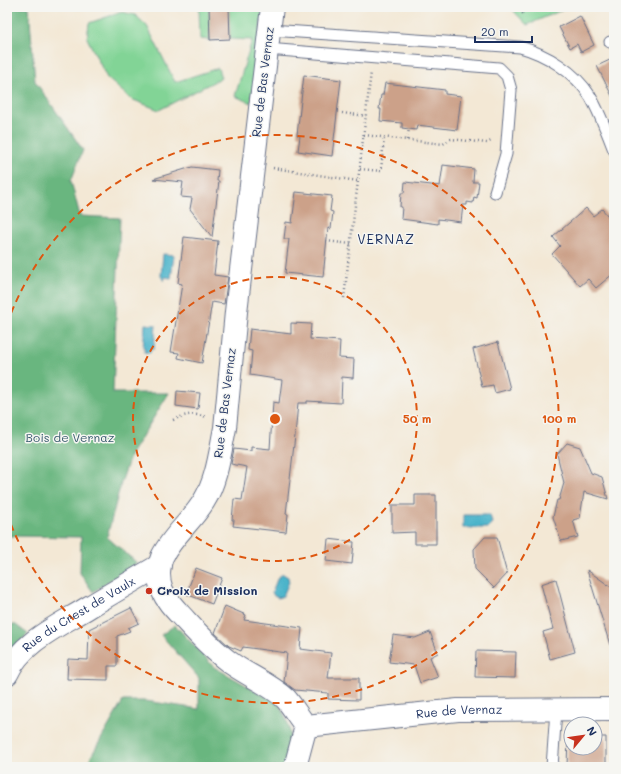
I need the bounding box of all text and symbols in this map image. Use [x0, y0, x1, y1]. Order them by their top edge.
scale bar [475, 18, 532, 44]
text: 20 m [481, 23, 509, 39]
street label: Rue de Bas Vernaz [247, 26, 277, 138]
district label: VERNAZ [357, 230, 415, 247]
street label: Rue de Bas Vernaz [209, 347, 239, 459]
text: 50 m [403, 410, 431, 426]
text: 100 m [542, 410, 576, 426]
centre of rings [268, 412, 282, 426]
park label: Bois de Vernaz [26, 429, 115, 445]
street label: Rue du Crest de Vaulx [18, 572, 138, 655]
place label: Croix de Mission [157, 582, 257, 598]
marker: Croix de Mission [144, 586, 154, 596]
street label: Rue de Vernaz [415, 701, 503, 721]
north arrow [563, 716, 603, 756]
text: N [584, 724, 601, 738]

